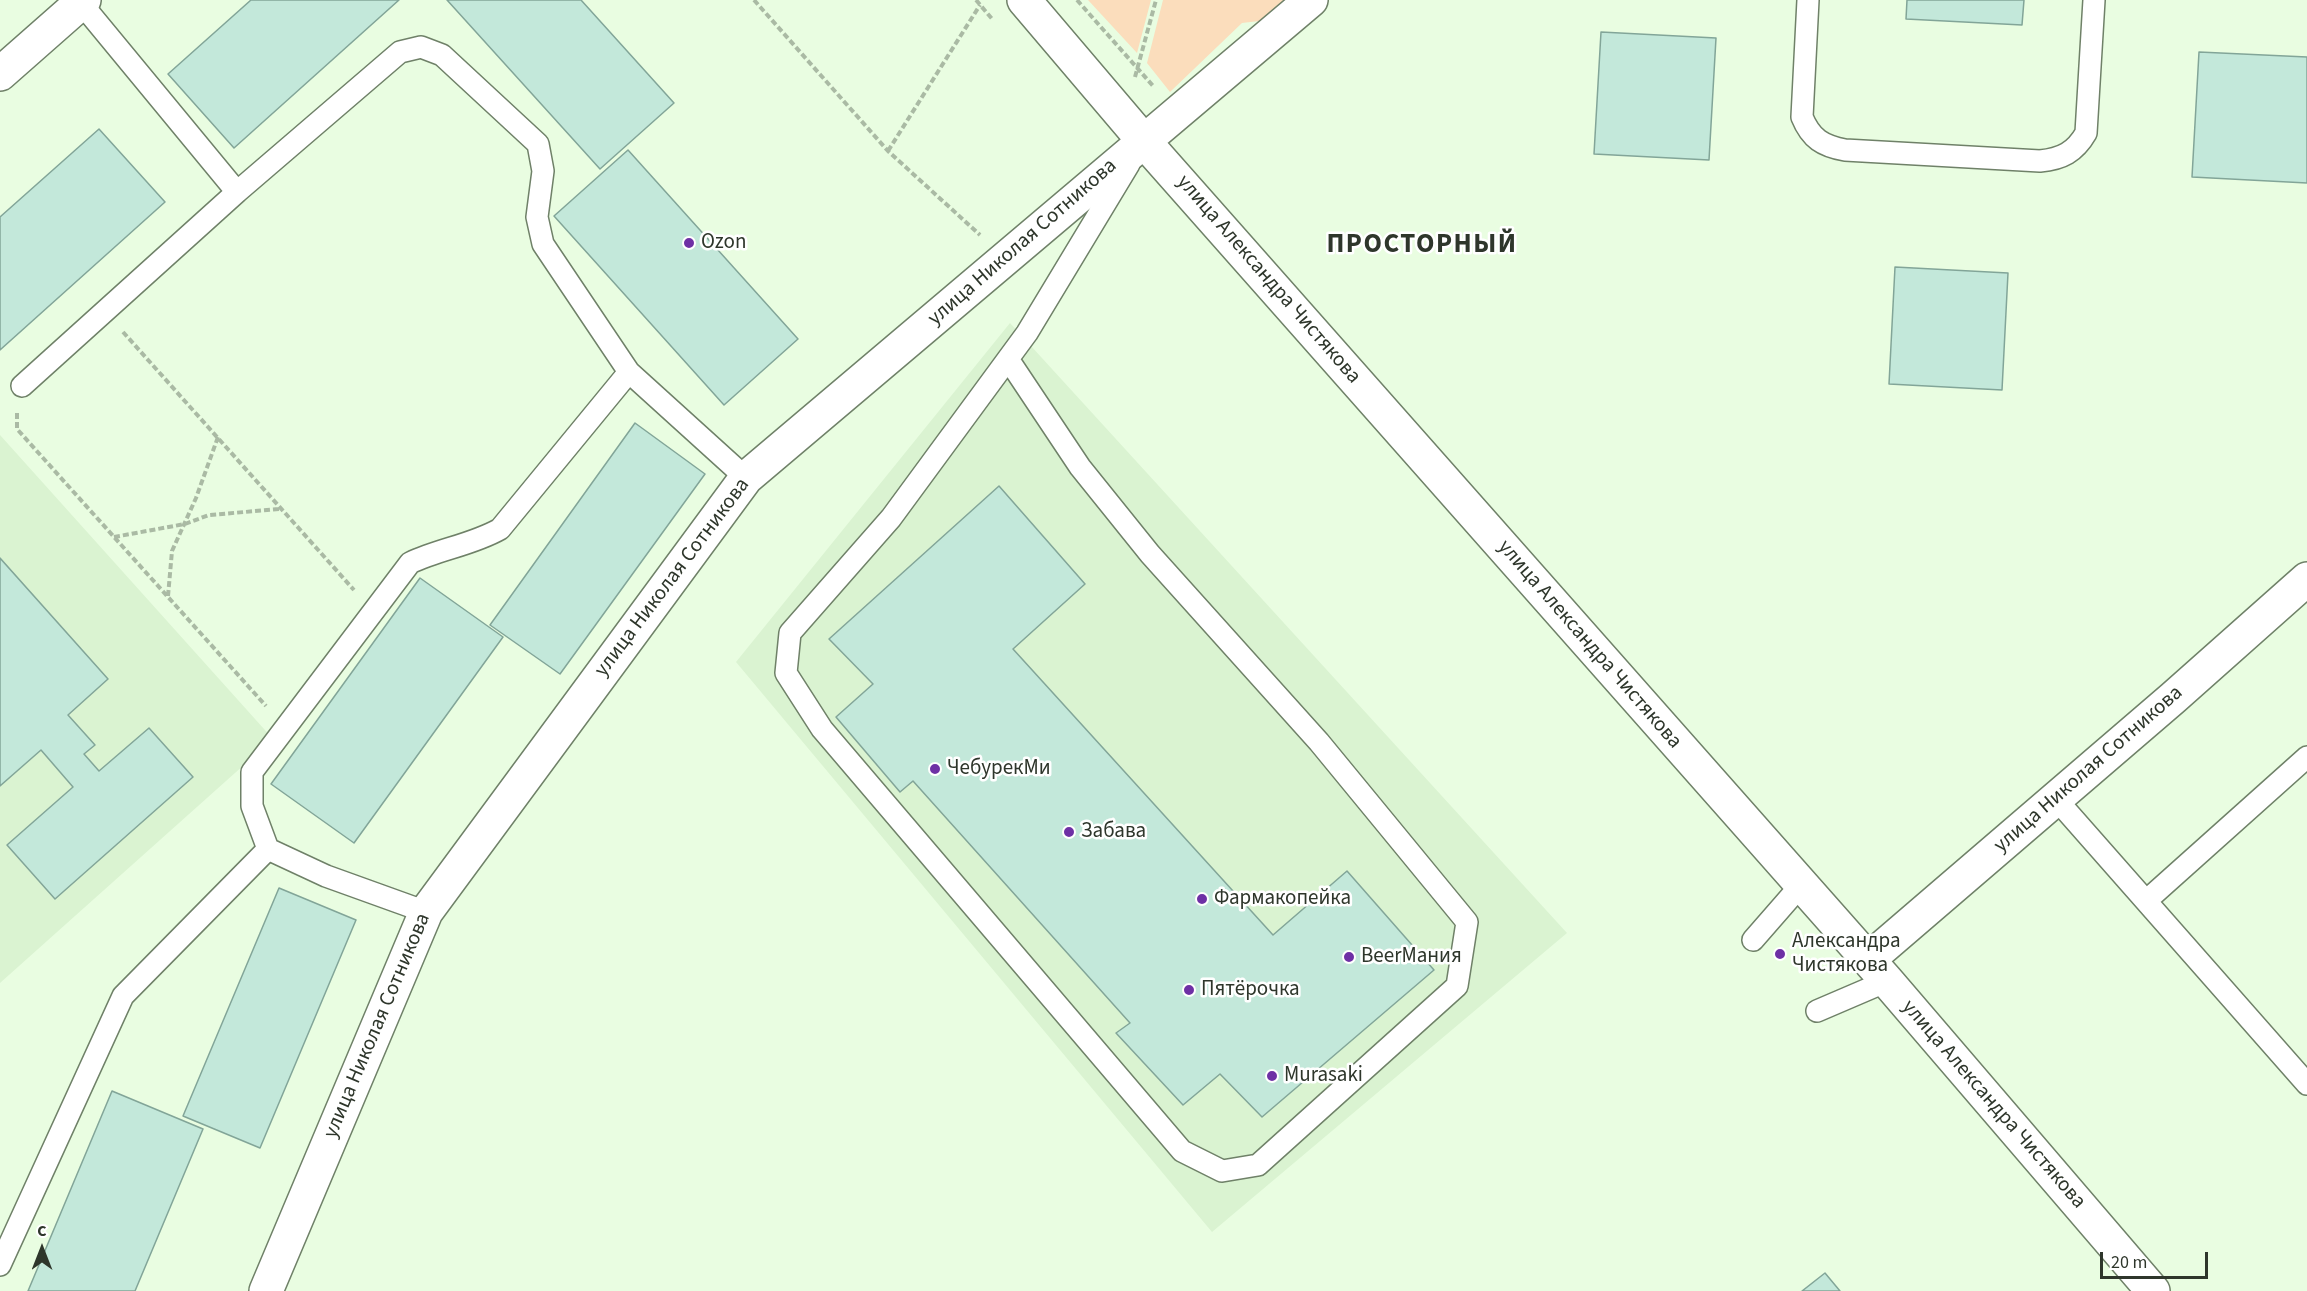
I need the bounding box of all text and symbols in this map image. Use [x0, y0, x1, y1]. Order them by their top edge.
street label: улица Николая Сотникова [923, 154, 1123, 332]
street label: улица Александра Чистякова [1171, 171, 1365, 389]
place label: Ozon [701, 230, 746, 256]
district label: ПРОСТОРНЫЙ [1326, 230, 1518, 262]
marker: Ozon [682, 236, 696, 250]
street label: улица Николая Сотникова [590, 474, 756, 682]
street label: улица Александра Чистякова [1492, 536, 1686, 754]
street label: улица Николая Сотникова [1989, 681, 2189, 859]
place label: ЧебурекМи [947, 756, 1051, 782]
marker: ЧебурекМи [928, 762, 942, 776]
place label: Забава [1081, 819, 1146, 845]
marker: Забава [1062, 825, 1076, 839]
place label: Фармакопейка [1214, 886, 1351, 912]
marker: Фармакопейка [1195, 892, 1209, 906]
street label: улица Николая Сотникова [319, 910, 437, 1142]
place label: Александра Чистякова [1792, 929, 1901, 979]
place label: BeerМания [1361, 944, 1462, 970]
marker: Александра Чистякова [1773, 947, 1787, 961]
marker: BeerМания [1342, 950, 1356, 964]
place label: Пятёрочка [1201, 977, 1300, 1003]
marker: Пятёрочка [1182, 983, 1196, 997]
street label: улица Александра Чистякова [1896, 996, 2090, 1214]
place label: Murasaki [1284, 1063, 1363, 1089]
marker: Murasaki [1265, 1069, 1279, 1083]
north arrow [12, 1219, 72, 1279]
text: С [37, 1220, 47, 1242]
scale bar [2103, 1240, 2211, 1278]
text: 20 m [2111, 1250, 2147, 1275]

